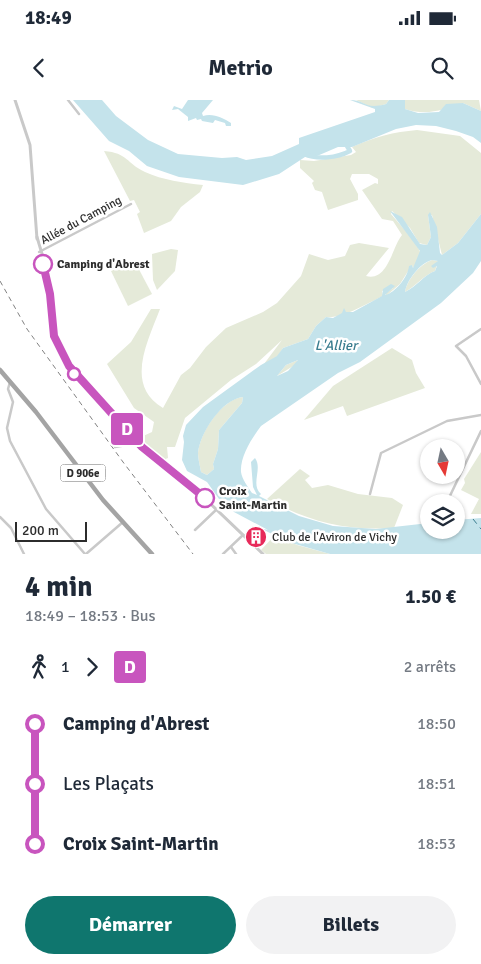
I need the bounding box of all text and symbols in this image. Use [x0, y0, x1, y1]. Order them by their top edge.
text: 18:49 [25, 6, 72, 30]
icon: back [25, 54, 53, 82]
text: Metrio [208, 54, 273, 81]
icon: search [428, 54, 456, 82]
street label: Allée du Camping [38, 193, 124, 248]
marker: Camping d'Abrest [33, 254, 53, 274]
place label: Camping d'Abrest [57, 257, 150, 272]
water label: L'Allier [315, 337, 359, 354]
unlabelled marker [67, 367, 81, 381]
line badge: D [111, 413, 143, 445]
text: D [121, 418, 133, 440]
north arrow [420, 439, 465, 484]
map controls [420, 439, 465, 539]
road number: D 906e [61, 464, 106, 482]
place label: Croix Saint-Martin [219, 484, 287, 513]
marker: Croix Saint-Martin [195, 488, 215, 508]
button: layers [420, 494, 465, 539]
scale bar [15, 519, 88, 542]
text: 200 m [22, 522, 59, 539]
building icon: Club de l'Aviron de Vichy [244, 525, 268, 549]
place label: Club de l'Aviron de Vichy [272, 530, 397, 545]
text: 4 min [25, 570, 93, 604]
text: 1.50 € [405, 585, 456, 609]
text: 18:49 – 18:53 · Bus [25, 606, 156, 626]
icon: walk [25, 653, 53, 681]
icon: forward [78, 653, 106, 681]
text: D [124, 656, 136, 678]
text: 1 [61, 657, 70, 677]
text: 2 arrêts [404, 657, 456, 677]
text: Camping d'Abrest [63, 712, 209, 736]
text: 18:50 [417, 714, 456, 734]
text: Les Plaçats [63, 772, 154, 796]
text: 18:51 [417, 774, 456, 794]
text: Croix Saint-Martin [63, 832, 219, 856]
text: 18:53 [417, 834, 456, 854]
button: Démarrer [25, 896, 236, 954]
button: Billets [246, 896, 456, 954]

